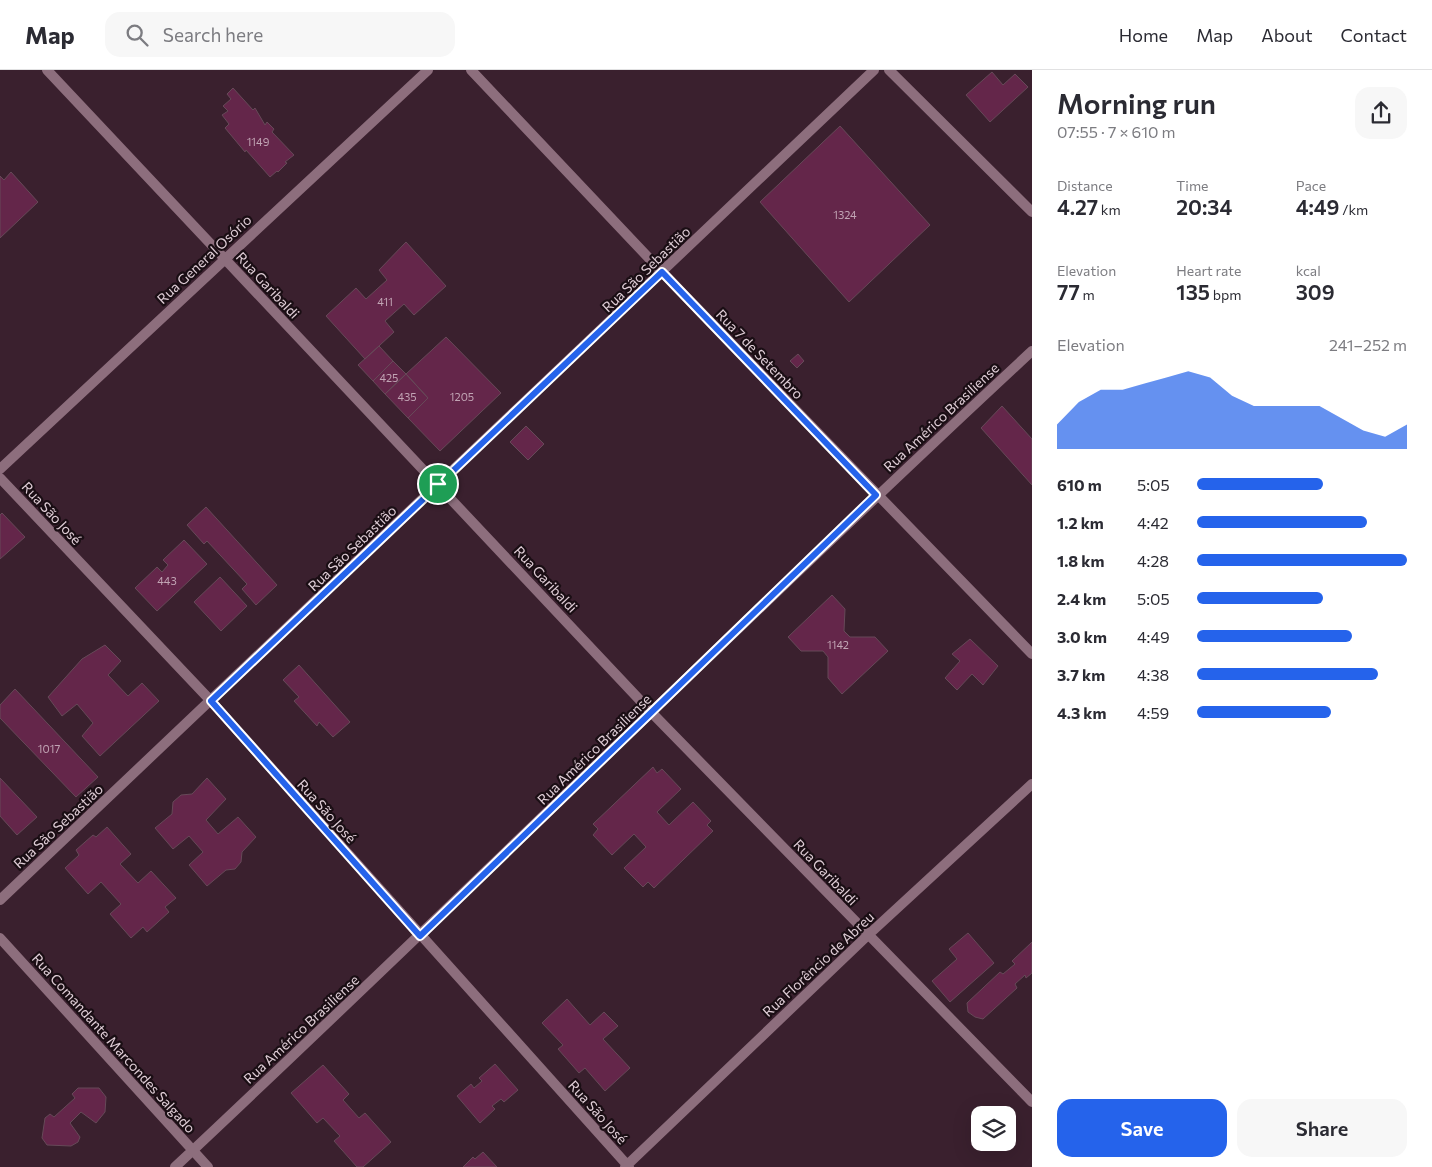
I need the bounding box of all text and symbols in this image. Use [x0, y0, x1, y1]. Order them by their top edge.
search box [105, 12, 455, 57]
text: Map [25, 20, 75, 49]
icon: search [123, 21, 151, 49]
text: Search here [163, 23, 263, 46]
text: Home [1119, 24, 1168, 46]
text: Map [1196, 24, 1233, 46]
text: About [1261, 24, 1313, 46]
text: Contact [1341, 24, 1407, 46]
text: Morning run [1057, 86, 1216, 120]
button: share [1355, 87, 1407, 139]
text: 07:55 · 7 × 610 m [1057, 122, 1176, 141]
house number: 1149 [247, 135, 270, 148]
text: Distance [1057, 177, 1113, 194]
text: Time [1176, 177, 1209, 194]
text: Pace [1296, 177, 1326, 194]
text: 4.27 [1057, 194, 1098, 219]
text: 20:34 [1176, 194, 1232, 219]
text: 4:49 [1296, 194, 1339, 219]
text: km [1098, 201, 1121, 218]
text: /km [1339, 201, 1368, 218]
house number: 1324 [833, 208, 857, 221]
street label: Rua General Osório [153, 211, 255, 307]
street label: Rua São Sebastião [598, 223, 694, 315]
street label: Rua Garibaldi [233, 248, 303, 322]
text: Elevation [1057, 262, 1116, 279]
text: Heart rate [1176, 262, 1241, 279]
text: kcal [1296, 262, 1321, 279]
text: 77 [1057, 279, 1080, 304]
text: 135 [1176, 279, 1210, 304]
text: 309 [1296, 279, 1335, 304]
text: m [1080, 286, 1095, 303]
text: bpm [1210, 286, 1241, 303]
house number: 411 [377, 295, 393, 308]
street label: Rua 7 de Setembro [713, 306, 807, 402]
text: Elevation [1057, 335, 1125, 354]
text: 241–252 m [1329, 335, 1407, 354]
street label: Rua Américo Brasiliense [880, 359, 1002, 475]
house number: 425 [380, 371, 398, 384]
house number: 435 [397, 390, 417, 403]
house number: 1205 [450, 390, 474, 403]
pin [417, 463, 459, 505]
icon: arrive [424, 470, 452, 498]
text: 610 m [1057, 475, 1102, 494]
text: 5:05 [1137, 475, 1170, 494]
street label: Rua São José [19, 478, 85, 548]
street label: Rua São Sebastião [304, 502, 400, 594]
text: 1.2 km [1057, 513, 1104, 532]
text: 4:42 [1137, 513, 1169, 532]
street label: Rua Garibaldi [511, 542, 581, 616]
text: 1.8 km [1057, 551, 1104, 570]
text: 4:28 [1137, 551, 1169, 570]
house number: 443 [157, 574, 177, 587]
text: 2.4 km [1057, 589, 1106, 608]
text: 5:05 [1137, 589, 1170, 608]
text: 3.0 km [1057, 627, 1107, 646]
text: 4:49 [1137, 627, 1170, 646]
house number: 1142 [827, 638, 849, 651]
text: 3.7 km [1057, 665, 1105, 684]
text: 4:38 [1137, 665, 1169, 684]
street label: Rua Américo Brasiliense [534, 690, 654, 808]
text: 4.3 km [1057, 703, 1107, 722]
text: 4:59 [1137, 703, 1169, 722]
house number: 1017 [38, 742, 60, 755]
street label: Rua São José [294, 776, 360, 846]
street label: Rua São Sebastião [10, 780, 106, 872]
street label: Rua Garibaldi [790, 836, 862, 908]
street label: Rua Florêncio de Abreu [759, 908, 877, 1020]
street label: Rua Comandante Marcondes Salgado [29, 950, 199, 1136]
street label: Rua Américo Brasiliense [240, 971, 362, 1087]
street label: Rua São José [565, 1077, 631, 1147]
button: Save [1057, 1099, 1227, 1157]
button: Share [1237, 1099, 1407, 1157]
map controls [971, 1106, 1016, 1151]
button: layers [971, 1106, 1016, 1151]

